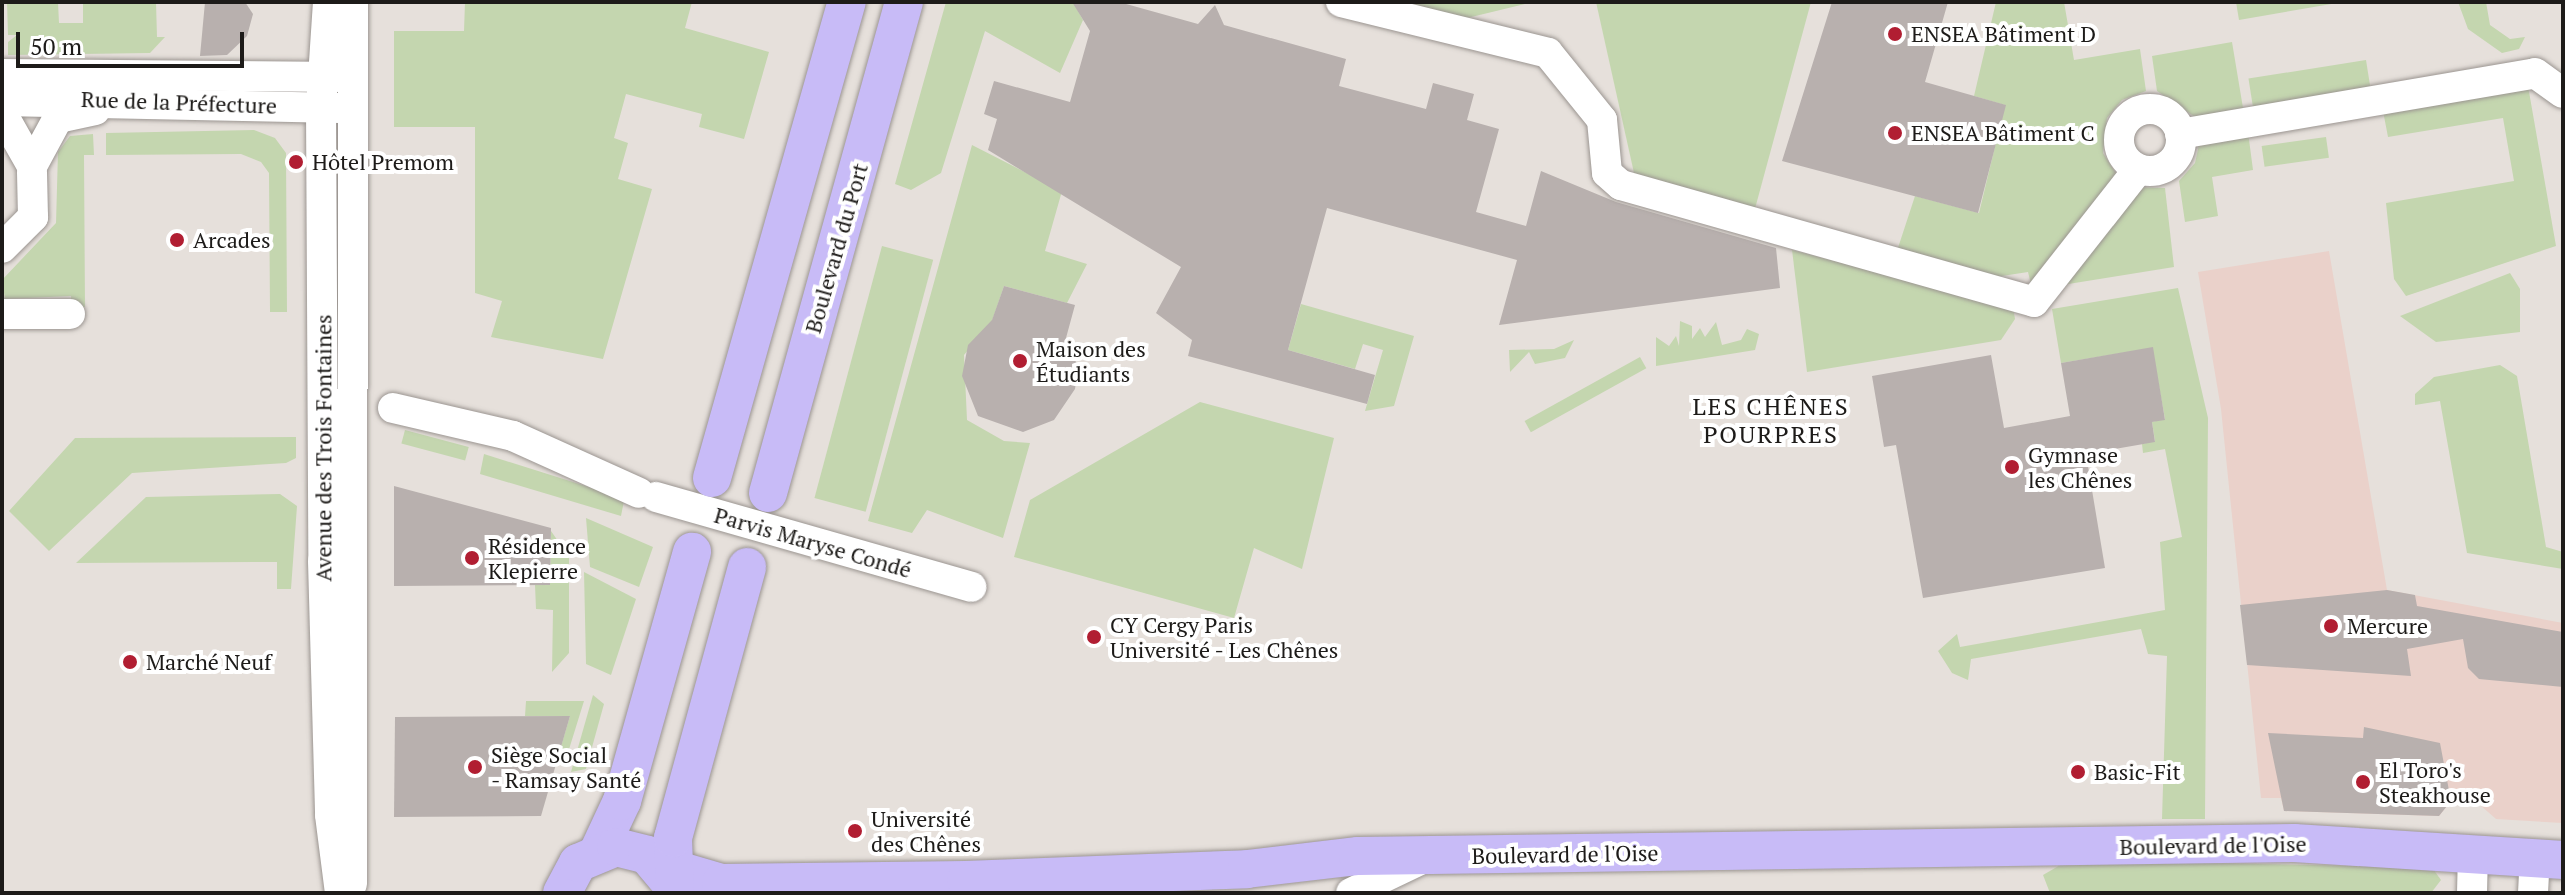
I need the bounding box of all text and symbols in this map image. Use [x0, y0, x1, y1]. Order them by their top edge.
scale bar [20, 16, 248, 66]
place label: ENSEA Bâtiment D [1911, 21, 2097, 47]
marker: ENSEA Bâtiment D [1886, 25, 1904, 43]
text: 50 m [30, 30, 82, 62]
street label: Rue de la Préfecture [81, 85, 277, 119]
place label: ENSEA Bâtiment C [1911, 120, 2095, 146]
marker: ENSEA Bâtiment C [1886, 124, 1904, 142]
place label: Hôtel Premom [312, 149, 454, 175]
marker: Hôtel Premom [287, 153, 305, 171]
street label: Boulevard du Port [799, 160, 873, 336]
place label: Arcades [193, 227, 271, 253]
marker: Arcades [168, 231, 186, 249]
street label: Avenue des Trois Fontaines [310, 314, 336, 582]
place label: Maison des Étudiants [1036, 335, 1146, 386]
marker: Maison des Étudiants [1011, 352, 1029, 370]
district label: LES CHÊNES POURPRES [1692, 393, 1850, 449]
place label: Gymnase les Chênes [2028, 441, 2132, 492]
marker: Gymnase les Chênes [2003, 458, 2021, 476]
street label: Parvis Maryse Condé [711, 501, 915, 583]
place label: Résidence Klepierre [488, 532, 586, 584]
marker: Résidence Klepierre [463, 549, 481, 567]
place label: CY Cergy Paris Université - Les Chênes [1110, 611, 1340, 662]
place label: Mercure [2347, 613, 2428, 639]
marker: Mercure [2322, 617, 2340, 635]
marker: CY Cergy Paris Université - Les Chênes [1085, 628, 1103, 646]
place label: Marché Neuf [146, 649, 272, 675]
marker: Marché Neuf [121, 653, 139, 671]
place label: Siège Social - Ramsay Santé [491, 741, 642, 792]
place label: El Toro's Steakhouse [2379, 756, 2491, 808]
marker: Siège Social - Ramsay Santé [466, 758, 484, 776]
place label: Basic-Fit [2094, 759, 2181, 785]
marker: Basic-Fit [2069, 763, 2087, 781]
marker: El Toro's Steakhouse [2354, 773, 2372, 791]
place label: Université des Chênes [871, 805, 981, 856]
marker: Université des Chênes [846, 822, 864, 840]
street label: Boulevard de l'Oise [2119, 830, 2307, 860]
street label: Boulevard de l'Oise [1471, 839, 1659, 869]

